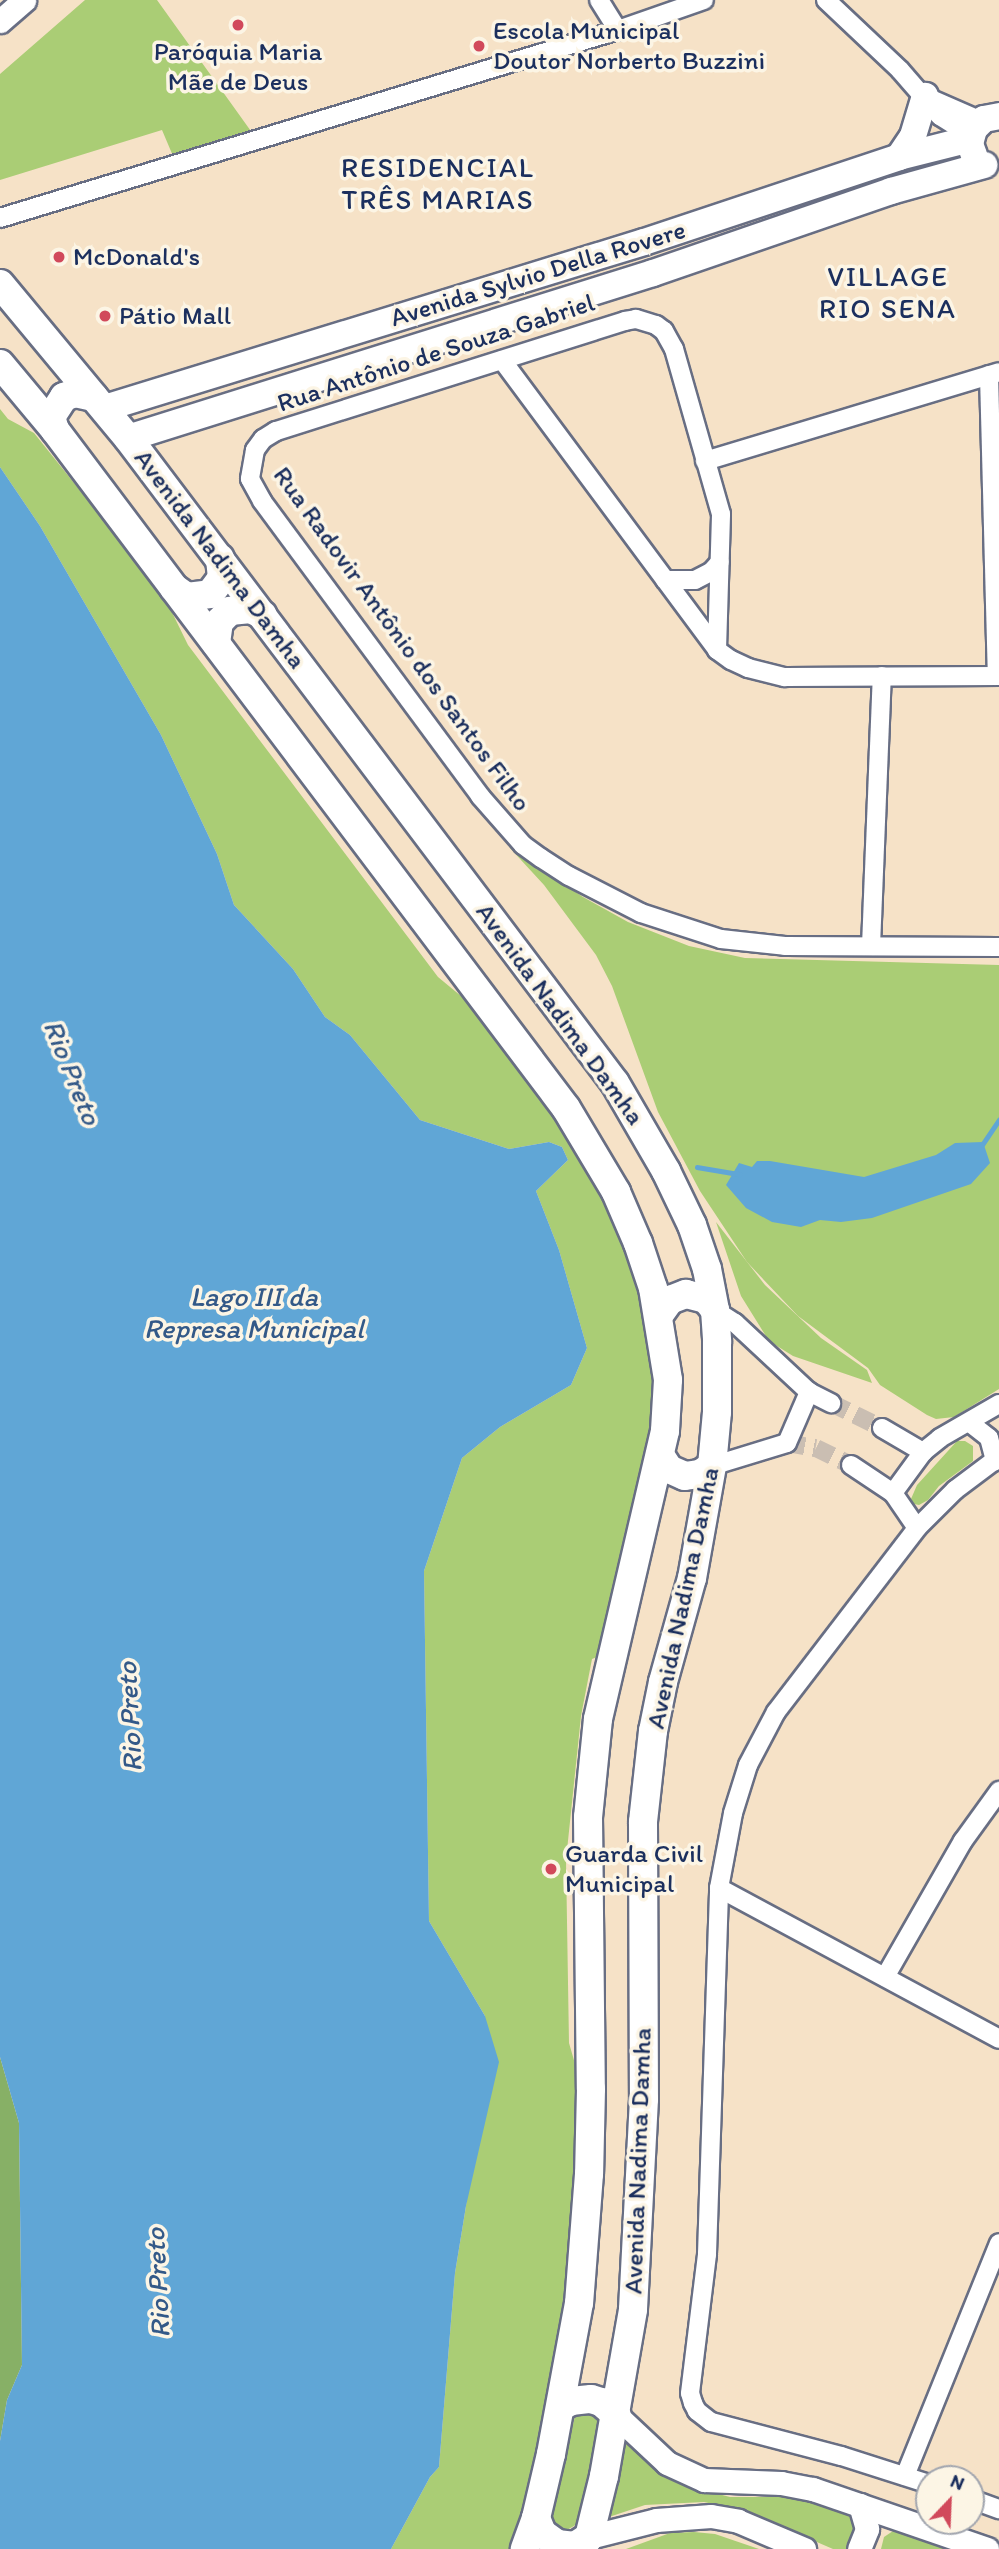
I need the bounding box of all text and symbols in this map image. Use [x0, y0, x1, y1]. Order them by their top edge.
place label: Escola Municipal Doutor Norberto Buzzini [493, 15, 766, 76]
marker: Paróquia Maria Mãe de Deus [230, 17, 246, 33]
place label: Paróquia Maria Mãe de Deus [153, 36, 323, 98]
marker: Escola Municipal Doutor Norberto Buzzini [471, 38, 487, 54]
district label: RESIDENCIAL TRÊS MARIAS [344, 150, 532, 216]
street label: Avenida Sylvio Della Rovere [388, 214, 688, 334]
place label: McDonald's [73, 241, 200, 273]
marker: McDonald's [51, 249, 67, 265]
district label: VILLAGE RIO SENA [820, 259, 956, 325]
street label: Rua Antônio de Souza Gabriel [274, 287, 598, 419]
place label: Pátio Mall [119, 300, 231, 332]
marker: Pátio Mall [97, 308, 113, 324]
street label: Avenida Nadima Damha [128, 443, 312, 675]
street label: Rua Radovir Antônio dos Santos Filho [267, 461, 537, 817]
street label: Avenida Nadima Damha [469, 897, 651, 1131]
water label: Rio Preto [37, 1015, 109, 1129]
water label: Lago III da Represa Municipal [144, 1279, 364, 1345]
street label: Avenida Nadima Damha [640, 1465, 726, 1731]
water label: Rio Preto [109, 1661, 149, 1773]
place label: Guarda Civil Municipal [565, 1838, 703, 1899]
marker: Guarda Civil Municipal [543, 1861, 559, 1877]
street label: Avenida Nadima Damha [618, 2028, 658, 2294]
water label: Rio Preto [137, 2227, 177, 2339]
north arrow [915, 2465, 985, 2535]
text: N [947, 2469, 968, 2495]

